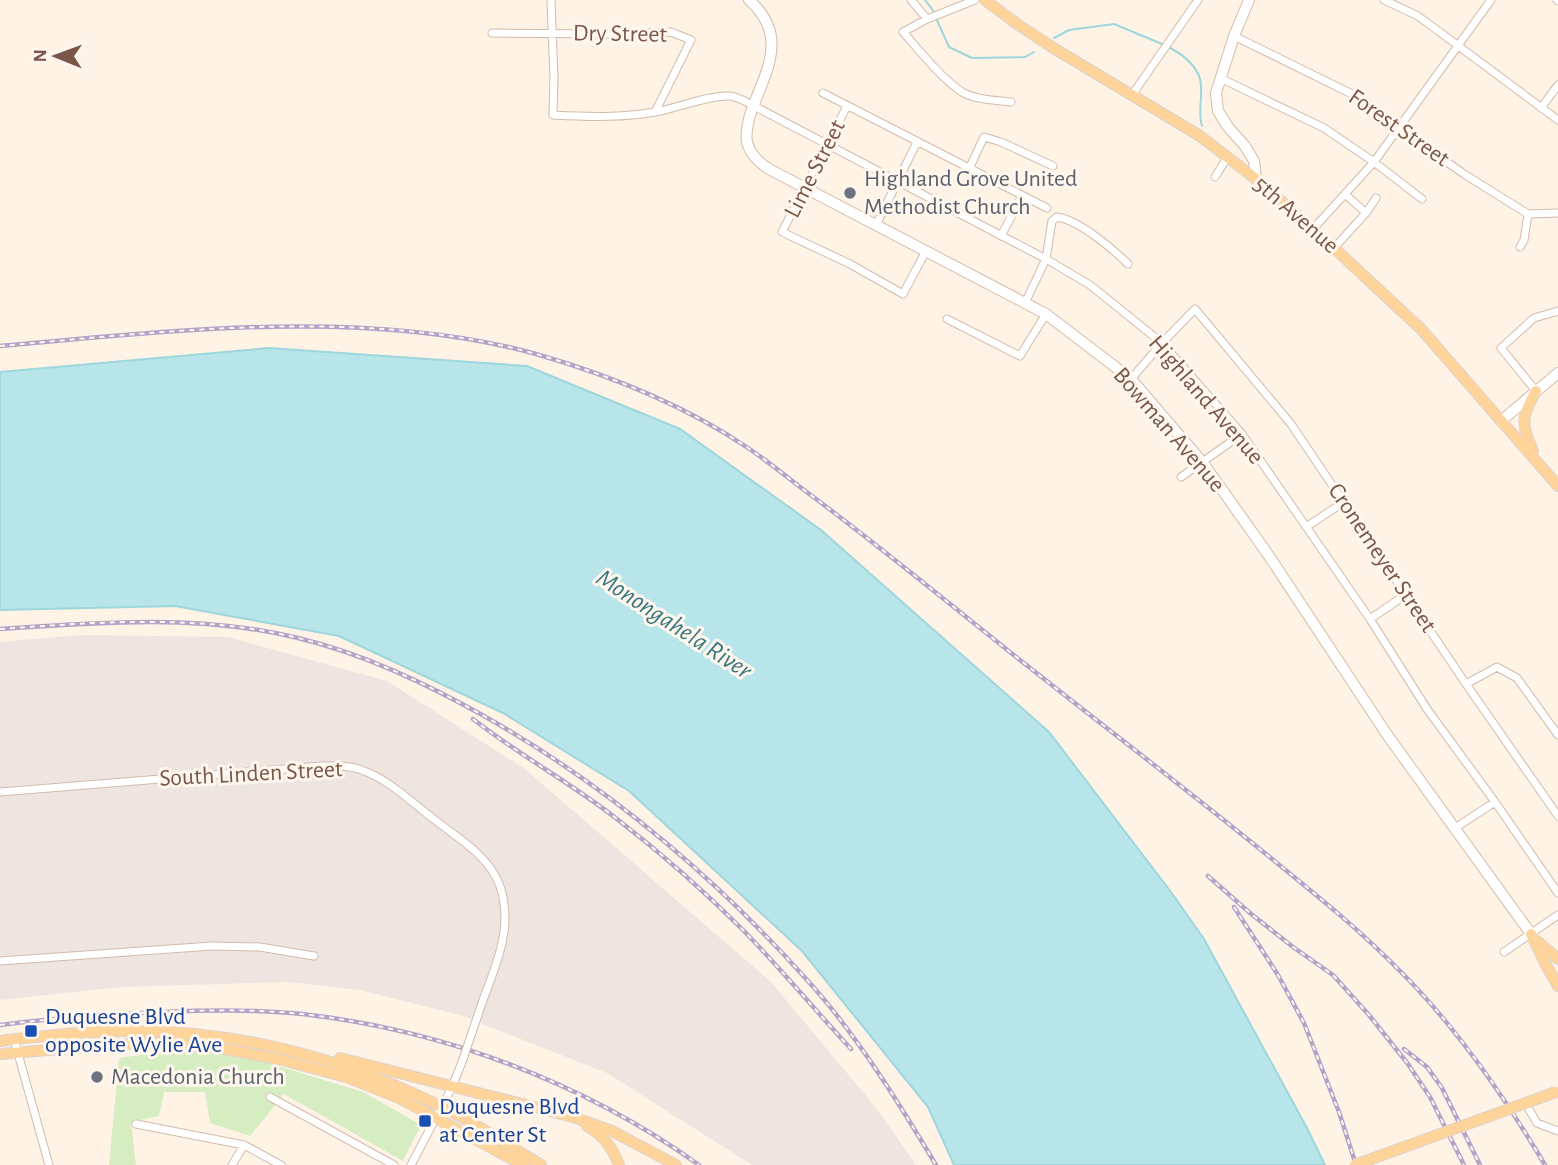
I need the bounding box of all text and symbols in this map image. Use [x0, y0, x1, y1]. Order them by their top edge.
north arrow [21, 21, 91, 91]
street label: Dry Street [573, 21, 668, 47]
text: N [31, 49, 50, 63]
street label: Forest Street [1344, 85, 1454, 172]
street label: Lime Street [780, 116, 850, 222]
place label: Highland Grove United Methodist Church [864, 167, 1077, 219]
street label: 5th Avenue [1249, 172, 1343, 258]
marker: Highland Grove United Methodist Church [842, 185, 858, 201]
street label: Highland Avenue [1144, 331, 1268, 469]
street label: Bowman Avenue [1109, 363, 1229, 497]
street label: Cronemeyer Street [1323, 479, 1441, 637]
water label: Monongahela River [592, 564, 757, 685]
street label: South Linden Street [159, 757, 344, 791]
place label: Duquesne Blvd opposite Wylie Ave [45, 1005, 222, 1057]
marker: Duquesne Blvd opposite Wylie Ave [23, 1023, 39, 1039]
place label: Macedonia Church [111, 1065, 285, 1089]
marker: Macedonia Church [89, 1069, 105, 1085]
place label: Duquesne Blvd at Center St [439, 1095, 580, 1147]
marker: Duquesne Blvd at Center St [417, 1113, 433, 1129]

